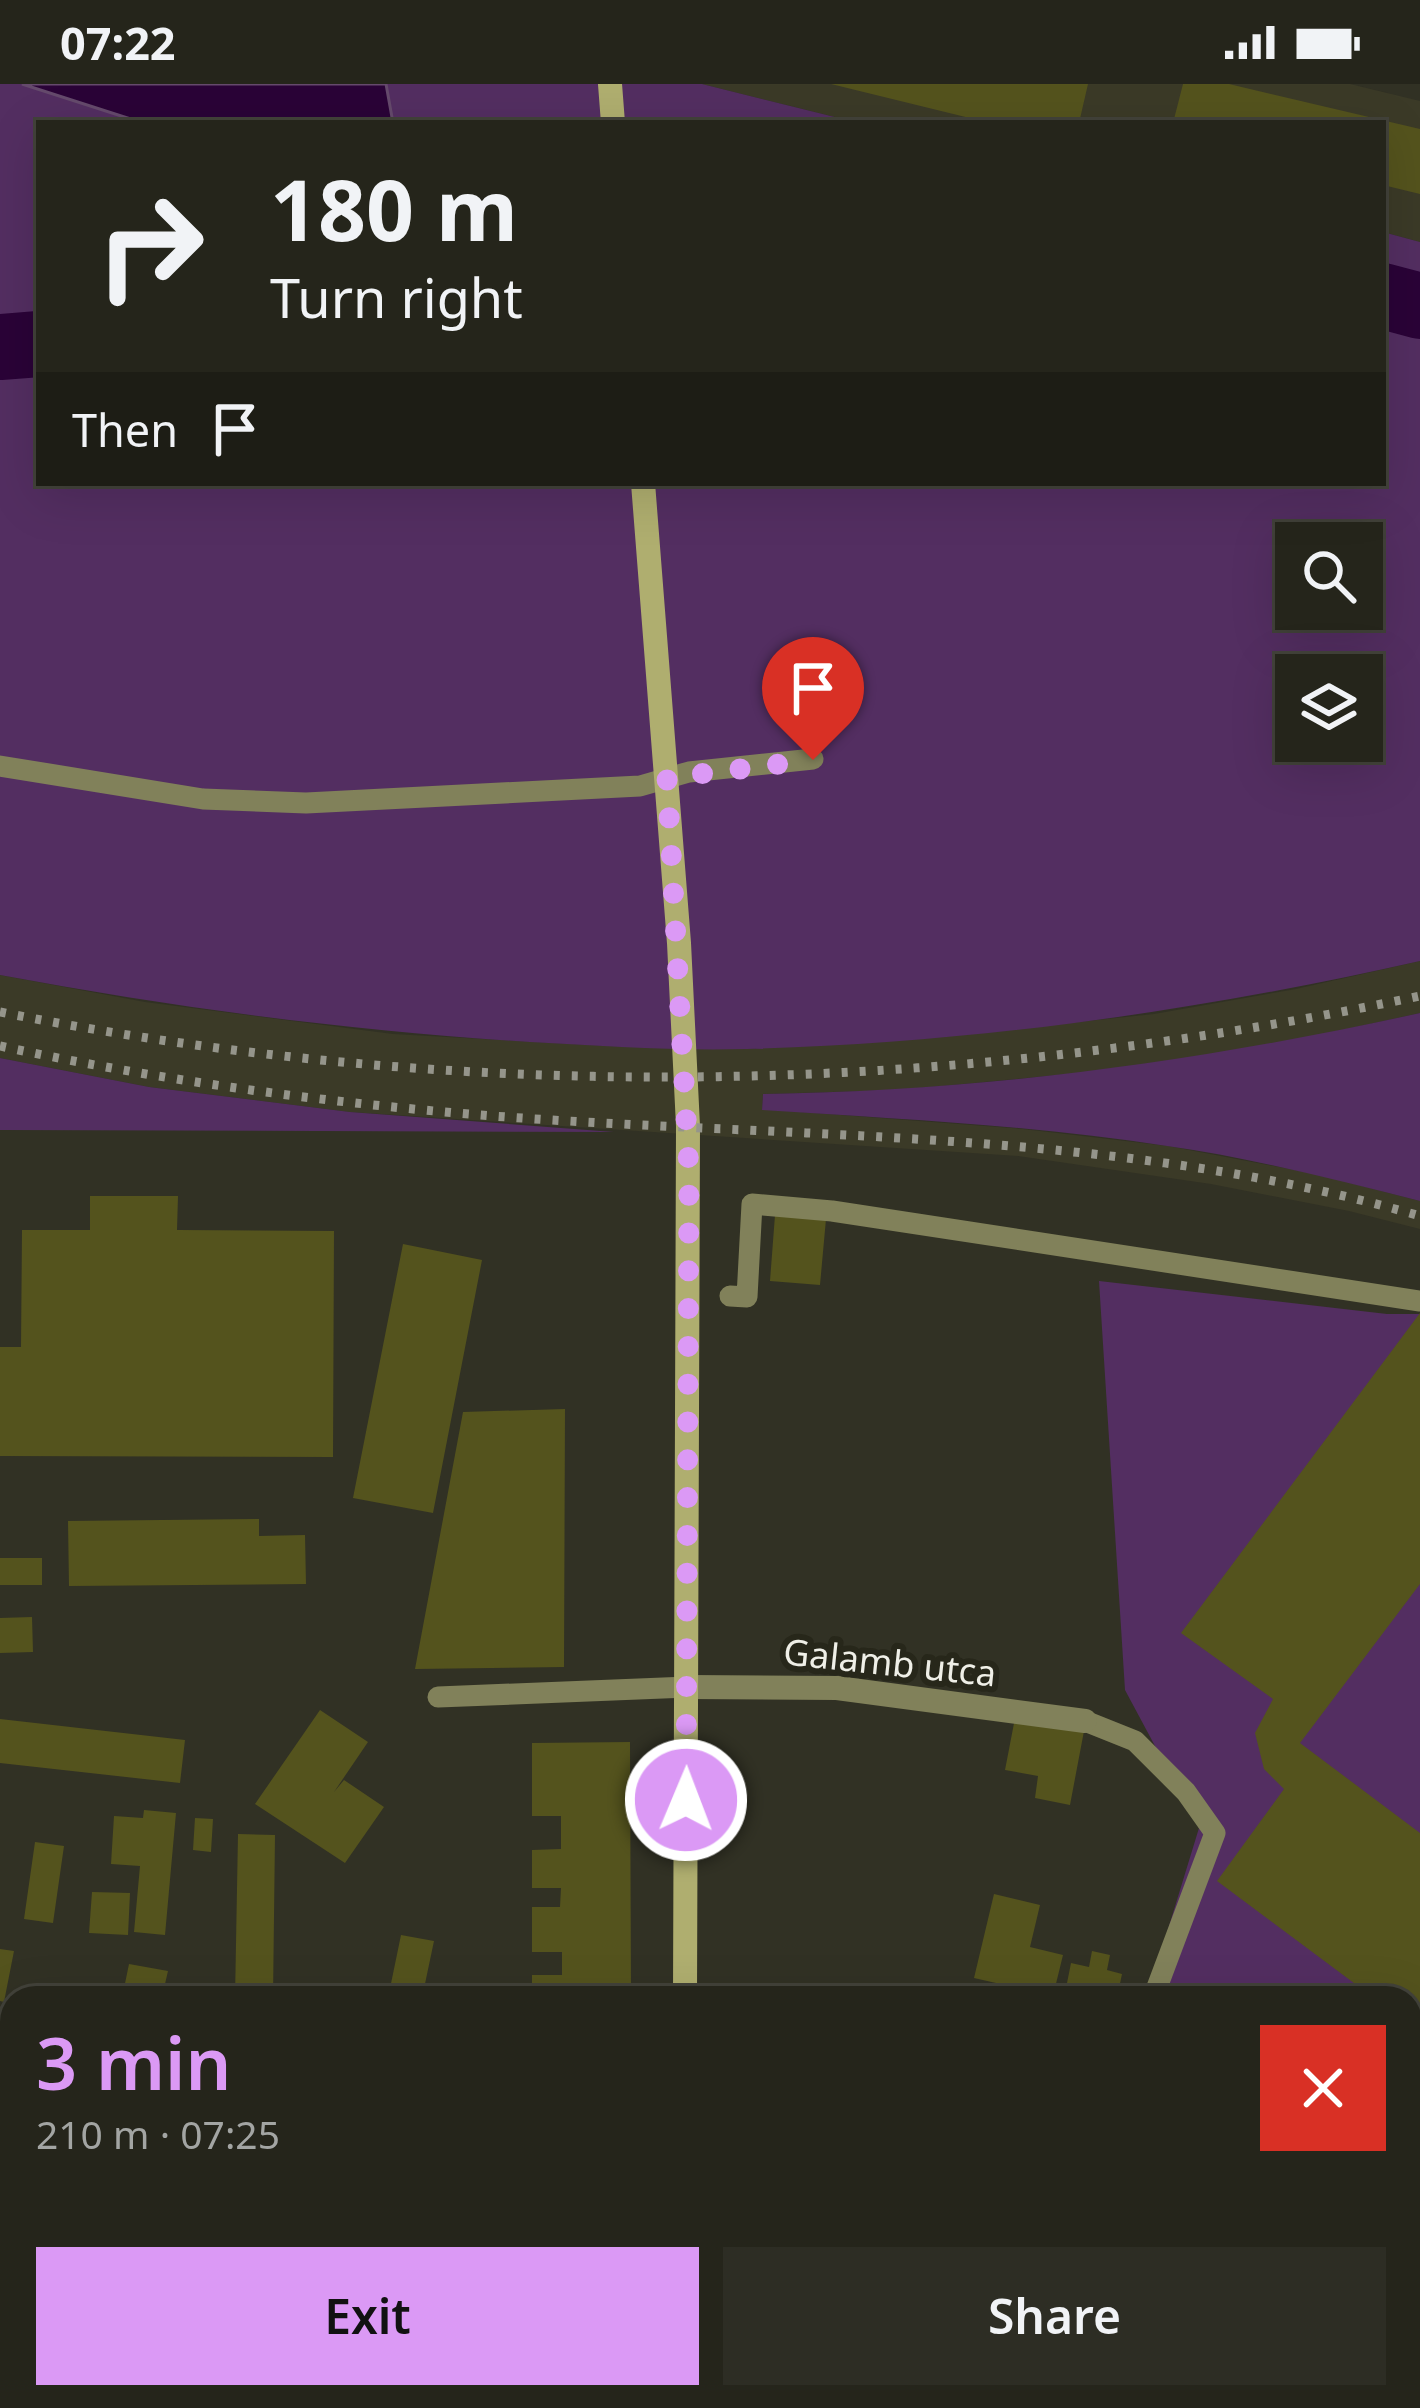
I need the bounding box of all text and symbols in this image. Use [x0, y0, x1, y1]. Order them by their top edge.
text: 07:22 [60, 12, 176, 73]
text: 180 m [270, 151, 518, 266]
icon: right [72, 168, 228, 324]
text: Turn right [270, 260, 523, 334]
icon: arrive [202, 396, 268, 462]
text: Then [72, 399, 178, 460]
map controls [1275, 522, 1383, 762]
button: search [1275, 522, 1383, 630]
pin [762, 637, 864, 760]
button: layers [1275, 654, 1383, 762]
icon: arrive [780, 655, 846, 721]
street label: Galamb utca [781, 1626, 999, 1698]
position arrow [623, 1737, 749, 1863]
text: 3 min [36, 2013, 231, 2111]
button: close [1260, 2025, 1386, 2151]
text: 210 m · 07:25 [36, 2107, 280, 2160]
button: Exit [36, 2247, 699, 2385]
button: Share [723, 2247, 1386, 2385]

